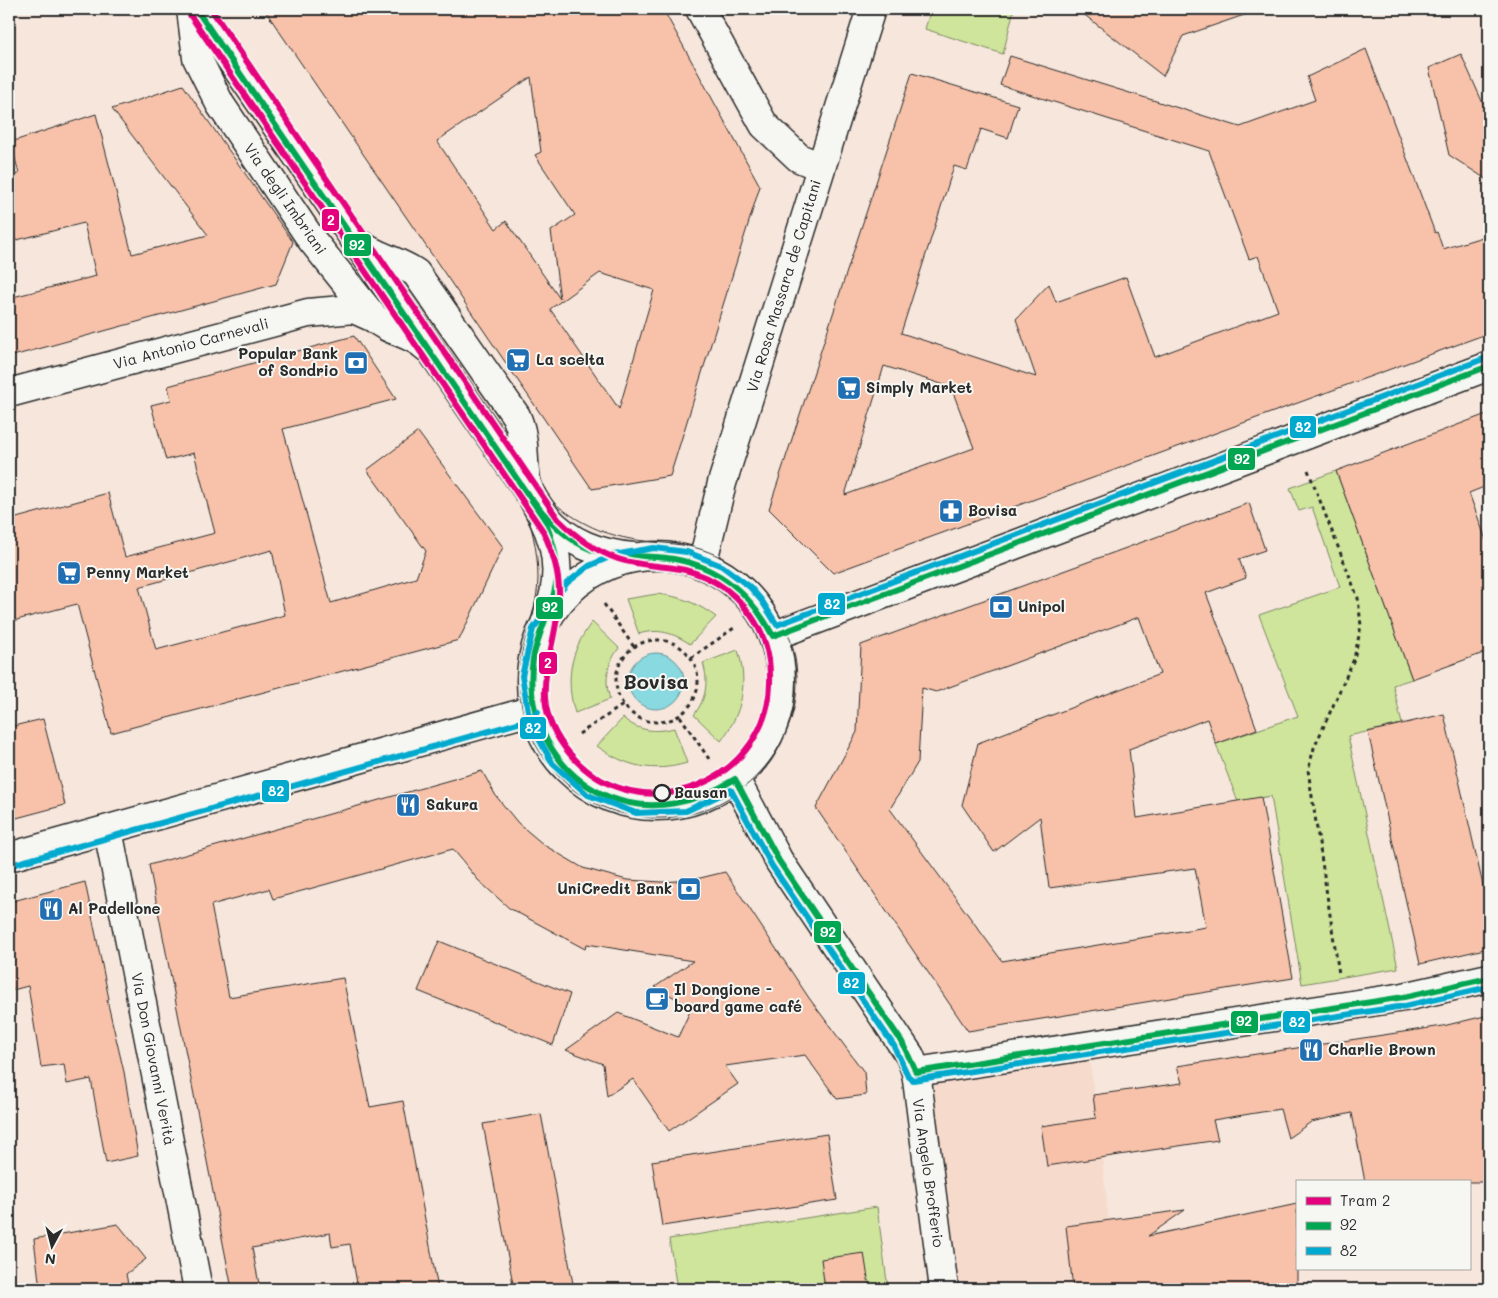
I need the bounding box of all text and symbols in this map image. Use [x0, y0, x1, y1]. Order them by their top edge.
street label: Via degli Imbriani [240, 139, 332, 258]
street label: Via Rosa Massara de Capitani [741, 177, 825, 395]
line badge: 2 [321, 208, 340, 232]
text: 2 [327, 210, 335, 229]
line badge: 92 [343, 233, 372, 257]
text: 92 [349, 235, 365, 254]
street label: Via Antonio Carnevali [111, 313, 271, 373]
place label: Popular Bank of Sondrio [238, 343, 338, 380]
supermarket icon: La scelta [505, 347, 531, 373]
place label: La scelta [536, 349, 605, 369]
bank icon: Popular Bank of Sondrio [343, 350, 369, 376]
supermarket icon: Simply Market [836, 375, 862, 401]
place label: Simply Market [866, 377, 973, 397]
line badge: 82 [1289, 415, 1317, 439]
text: 82 [1295, 417, 1311, 436]
line badge: 92 [1227, 447, 1256, 471]
text: 92 [1234, 449, 1250, 468]
pharmacy icon: Bovisa [938, 498, 964, 524]
place label: Bovisa [968, 500, 1017, 520]
supermarket icon: Penny Market [56, 560, 82, 586]
place label: Penny Market [86, 562, 189, 582]
line badge: 82 [817, 592, 846, 616]
text: 82 [824, 594, 840, 613]
bank icon: Unipol [988, 594, 1014, 620]
line badge: 92 [535, 596, 564, 620]
place label: Unipol [1018, 596, 1065, 616]
text: 92 [542, 597, 558, 616]
line badge: 2 [538, 651, 558, 675]
text: 2 [544, 653, 552, 672]
district label: Bovisa [623, 668, 689, 694]
line badge: 82 [519, 716, 547, 740]
text: 82 [525, 718, 541, 737]
line badge: 82 [261, 779, 290, 803]
text: 82 [268, 781, 284, 800]
place label: Bausan [674, 782, 727, 802]
marker: Bausan [653, 784, 671, 802]
restaurant icon: Sakura [395, 792, 421, 818]
place label: Sakura [426, 794, 478, 814]
bank icon: UniCredit Bank [676, 876, 702, 902]
place label: UniCredit Bank [557, 878, 672, 898]
restaurant icon: Al Padellone [38, 896, 64, 922]
place label: Al Padellone [68, 898, 161, 918]
line badge: 92 [813, 920, 842, 944]
text: 92 [820, 922, 836, 941]
street label: Via Don Giovanni Verità [127, 971, 181, 1147]
line badge: 82 [837, 971, 866, 995]
text: 82 [843, 973, 859, 992]
place label: Il Dongione - board game café [674, 979, 802, 1016]
cafe icon: Il Dongione - board game café [644, 986, 670, 1012]
line badge: 92 [1230, 1010, 1259, 1034]
line badge: 82 [1282, 1010, 1311, 1034]
text: 92 [1236, 1011, 1252, 1030]
text: 82 [1289, 1012, 1305, 1031]
restaurant icon: Charlie Brown [1298, 1037, 1324, 1063]
place label: Charlie Brown [1328, 1039, 1436, 1059]
street label: Via Angelo Brofferio [909, 1097, 949, 1249]
legend [1296, 1180, 1470, 1270]
text: Tram 2 [1340, 1190, 1390, 1210]
text: 92 [1340, 1214, 1357, 1234]
north arrow [28, 1220, 78, 1270]
text: 82 [1340, 1240, 1357, 1260]
text: N [44, 1249, 57, 1269]

